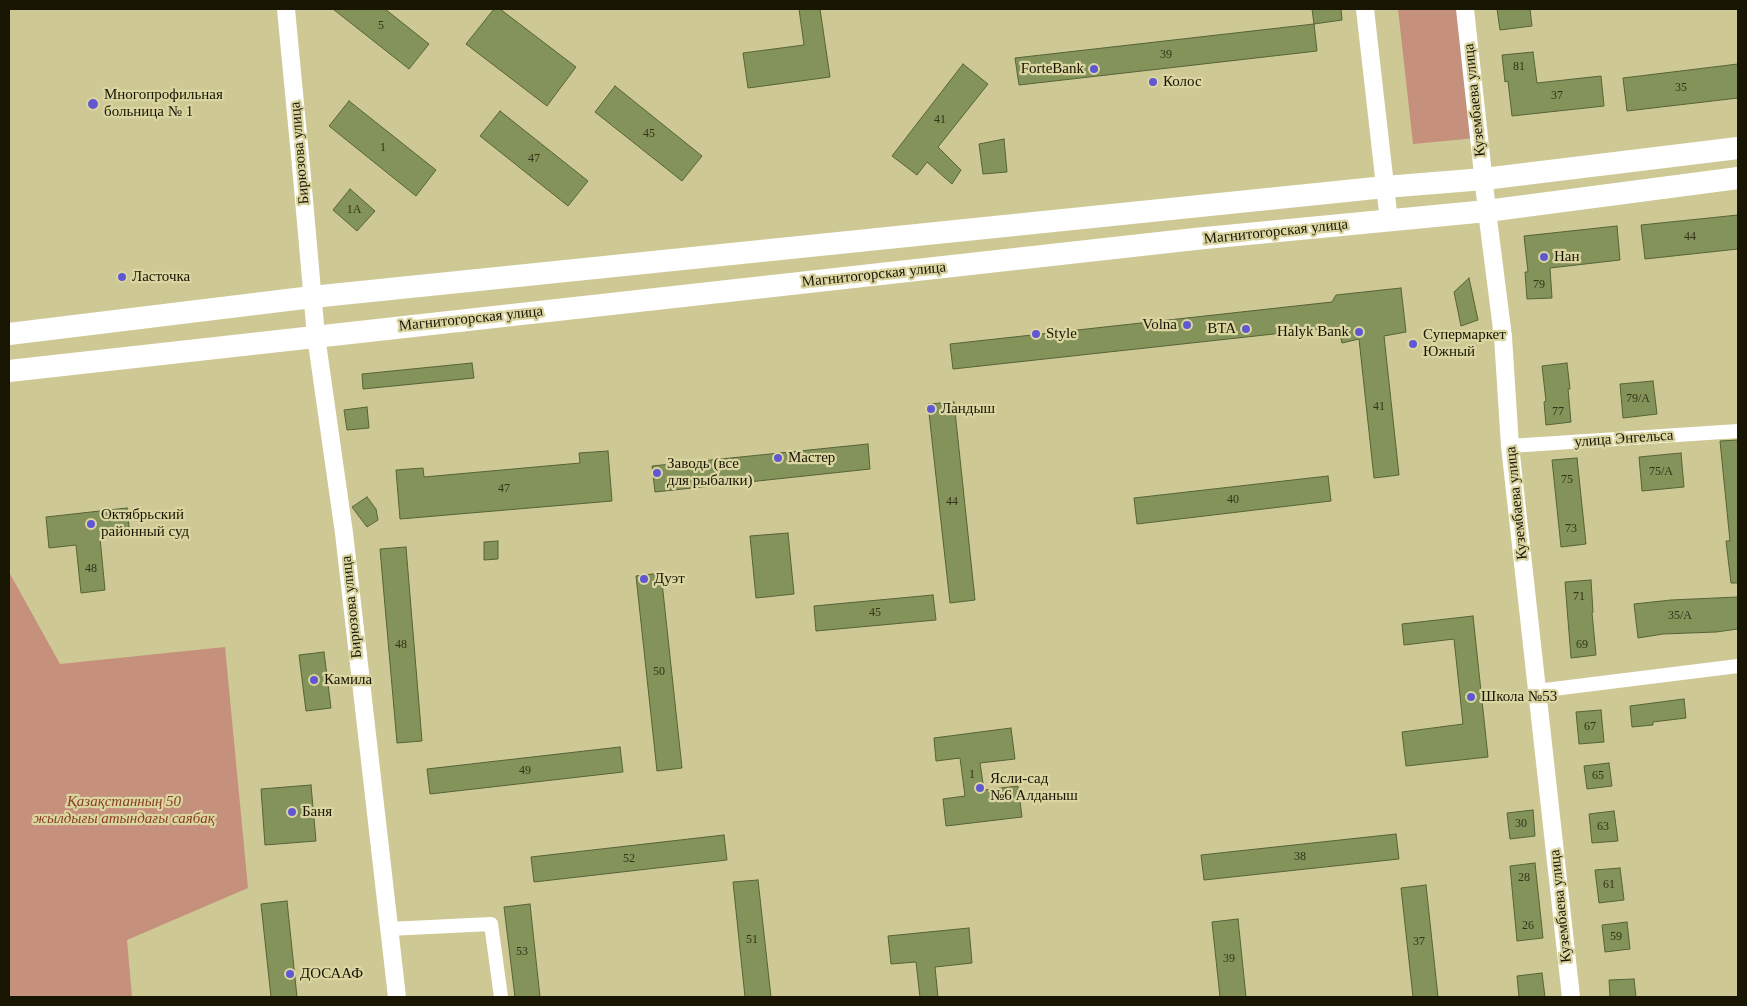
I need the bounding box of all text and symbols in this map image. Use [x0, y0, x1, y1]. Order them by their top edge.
house number: 5 [378, 19, 384, 33]
street label: Кузембаева улица [1460, 43, 1490, 157]
house number: 39 [1160, 48, 1172, 62]
place label: ForteBank [1021, 60, 1084, 78]
house number: 81 [1513, 60, 1525, 74]
marker: ForteBank [1088, 63, 1100, 75]
place label: Колос [1163, 73, 1202, 91]
marker: Колос [1147, 76, 1159, 88]
house number: 35 [1675, 81, 1687, 95]
place label: Многопрофильная больница № 1 [104, 86, 223, 121]
house number: 37 [1551, 89, 1563, 103]
marker: Многопрофильная больница № 1 [86, 97, 100, 111]
street label: Бирюзова улица [287, 101, 313, 205]
house number: 41 [934, 113, 946, 127]
house number: 45 [643, 127, 655, 141]
house number: 1 [380, 141, 386, 155]
house number: 47 [528, 152, 540, 166]
house number: 1А [347, 203, 361, 217]
street label: Магнитогорская улица [1203, 215, 1349, 249]
house number: 44 [1684, 230, 1696, 244]
place label: Нан [1554, 248, 1580, 266]
marker: Нан [1538, 251, 1550, 263]
street label: Магнитогорская улица [801, 258, 947, 292]
place label: Ласточка [132, 268, 190, 286]
marker: Ласточка [116, 271, 128, 283]
house number: 79 [1533, 278, 1545, 292]
street label: Магнитогорская улица [398, 302, 544, 336]
place label: Volna [1142, 316, 1177, 334]
marker: Volna [1181, 319, 1193, 331]
place label: BTA [1207, 320, 1236, 338]
marker: BTA [1240, 323, 1252, 335]
place label: Halyk Bank [1277, 323, 1349, 341]
place label: Style [1046, 325, 1077, 343]
marker: Halyk Bank [1353, 326, 1365, 338]
place label: Супермаркет Южный [1423, 326, 1506, 361]
marker: Style [1030, 328, 1042, 340]
marker: Супермаркет Южный [1407, 338, 1419, 350]
house number: 79/А [1626, 392, 1650, 406]
place label: Ландыш [941, 400, 995, 418]
house number: 41 [1373, 400, 1385, 414]
marker: Ландыш [925, 403, 937, 415]
house number: 77 [1552, 405, 1564, 419]
street label: улица Энгельса [1574, 427, 1674, 451]
street label: Кузембаева улица [1502, 446, 1532, 560]
place label: Мастер [788, 449, 835, 467]
marker: Мастер [772, 452, 784, 464]
place label: Заводь (все для рыбалки) [667, 455, 753, 490]
house number: 75/А [1649, 465, 1673, 479]
marker: Заводь (все для рыбалки) [651, 467, 663, 479]
house number: 75 [1561, 473, 1573, 487]
house number: 47 [498, 482, 510, 496]
house number: 40 [1227, 493, 1239, 507]
house number: 44 [946, 495, 958, 509]
place label: Октябрьский районный суд [101, 506, 189, 541]
marker: Октябрьский районный суд [85, 518, 97, 530]
house number: 73 [1565, 522, 1577, 536]
street label: Бирюзова улица [338, 555, 366, 659]
house number: 48 [85, 562, 97, 576]
place label: Дуэт [654, 570, 685, 588]
marker: Дуэт [638, 573, 650, 585]
house number: 71 [1573, 590, 1585, 604]
house number: 45 [869, 606, 881, 620]
house number: 35/А [1668, 609, 1692, 623]
house number: 48 [395, 638, 407, 652]
house number: 69 [1576, 638, 1588, 652]
house number: 50 [653, 665, 665, 679]
place label: Камила [324, 671, 372, 689]
marker: Камила [308, 674, 320, 686]
place label: Школа №53 [1481, 688, 1557, 706]
marker: Школа №53 [1465, 691, 1477, 703]
house number: 67 [1584, 720, 1596, 734]
house number: 49 [519, 764, 531, 778]
house number: 1 [969, 768, 975, 782]
house number: 65 [1592, 769, 1604, 783]
place label: Ясли-сад №6 Алданыш [990, 770, 1078, 805]
marker: Ясли-сад №6 Алданыш [974, 782, 986, 794]
park label: Қазақстанның 50 жылдығы атындағы саябақ [33, 793, 215, 828]
place label: Баня [302, 803, 332, 821]
marker: Баня [286, 806, 298, 818]
house number: 30 [1515, 817, 1527, 831]
house number: 63 [1597, 820, 1609, 834]
street label: Кузембаева улица [1546, 849, 1576, 963]
house number: 38 [1294, 850, 1306, 864]
house number: 52 [623, 852, 635, 866]
house number: 28 [1518, 871, 1530, 885]
house number: 61 [1603, 878, 1615, 892]
house number: 26 [1522, 919, 1534, 933]
house number: 59 [1610, 930, 1622, 944]
house number: 51 [746, 933, 758, 947]
house number: 37 [1413, 935, 1425, 949]
house number: 53 [516, 945, 528, 959]
house number: 39 [1223, 952, 1235, 966]
place label: ДОСААФ [300, 965, 363, 983]
marker: ДОСААФ [284, 968, 296, 980]

